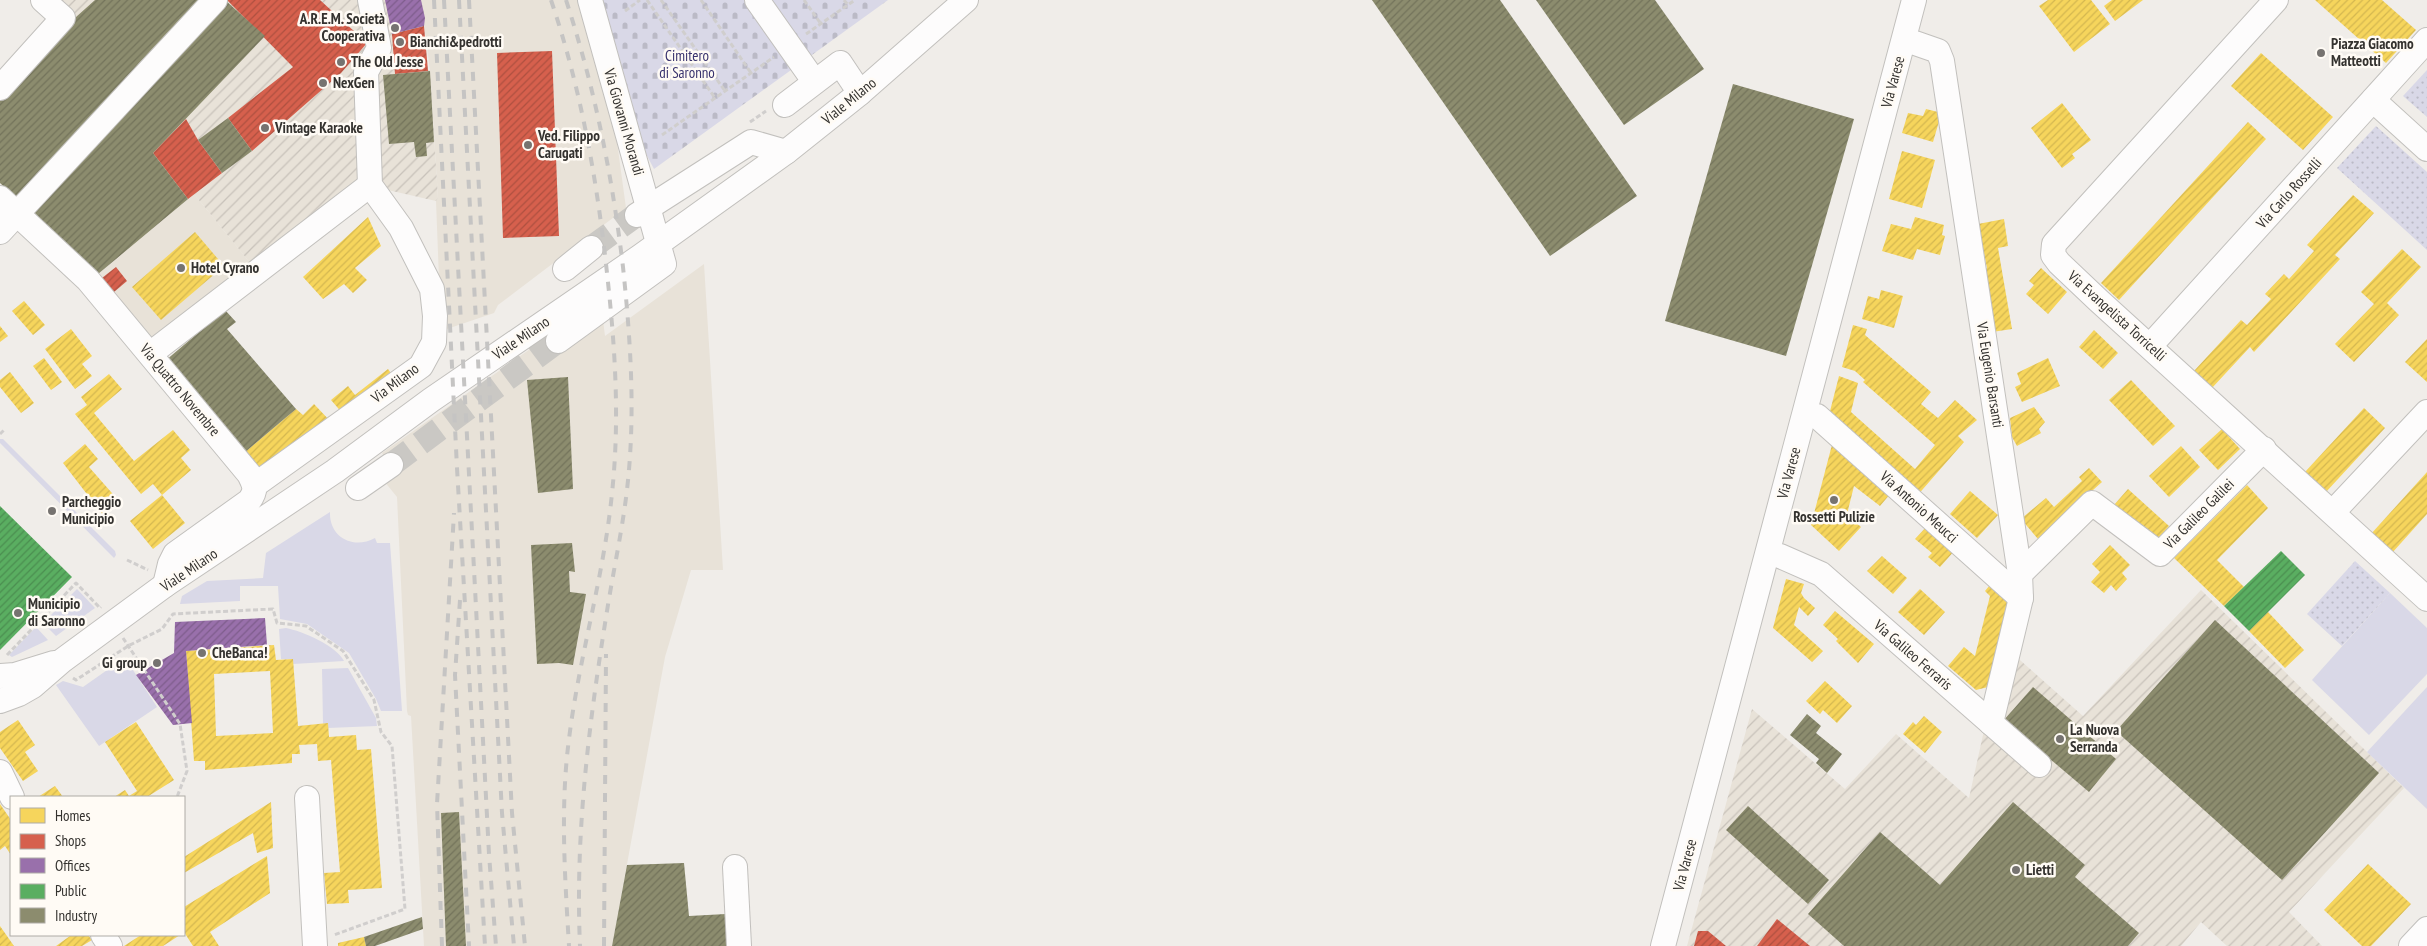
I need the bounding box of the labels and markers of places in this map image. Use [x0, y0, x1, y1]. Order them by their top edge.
place label: A.R.E.M. Società Cooperativa [299, 9, 385, 45]
marker: A.R.E.M. Società Cooperativa [389, 22, 401, 34]
place label: Bianchi&pedrotti [410, 32, 502, 51]
place label: Piazza Giacomo Matteotti [2331, 34, 2414, 70]
marker: Bianchi&pedrotti [394, 36, 406, 48]
marker: Piazza Giacomo Matteotti [2315, 47, 2327, 59]
place label: The Old Jesse [351, 52, 424, 71]
marker: The Old Jesse [335, 56, 347, 68]
place label: NexGen [333, 73, 375, 92]
marker: NexGen [317, 77, 329, 89]
place label: Vintage Karaoke [274, 118, 363, 137]
marker: Vintage Karaoke [259, 122, 271, 134]
place label: Ved. Filippo Carugati [537, 126, 600, 162]
marker: Ved. Filippo Carugati [522, 139, 534, 151]
place label: Hotel Cyrano [191, 258, 260, 277]
marker: Hotel Cyrano [175, 262, 187, 274]
place label: Parcheggio Municipio [62, 492, 121, 528]
marker: Rossetti Pulizie [1828, 494, 1840, 506]
marker: Parcheggio Municipio [46, 505, 58, 517]
place label: Rossetti Pulizie [1793, 507, 1875, 526]
place label: Municipio di Saronno [28, 594, 85, 630]
marker: Municipio di Saronno [12, 607, 24, 619]
place label: CheBanca! [212, 643, 268, 662]
marker: CheBanca! [196, 647, 208, 659]
place label: Gi group [102, 653, 147, 672]
marker: Gi group [151, 657, 163, 669]
place label: La Nuova Serranda [2070, 720, 2119, 756]
marker: La Nuova Serranda [2054, 733, 2066, 745]
place label: Lietti [2026, 860, 2054, 879]
marker: Lietti [2010, 864, 2022, 876]

